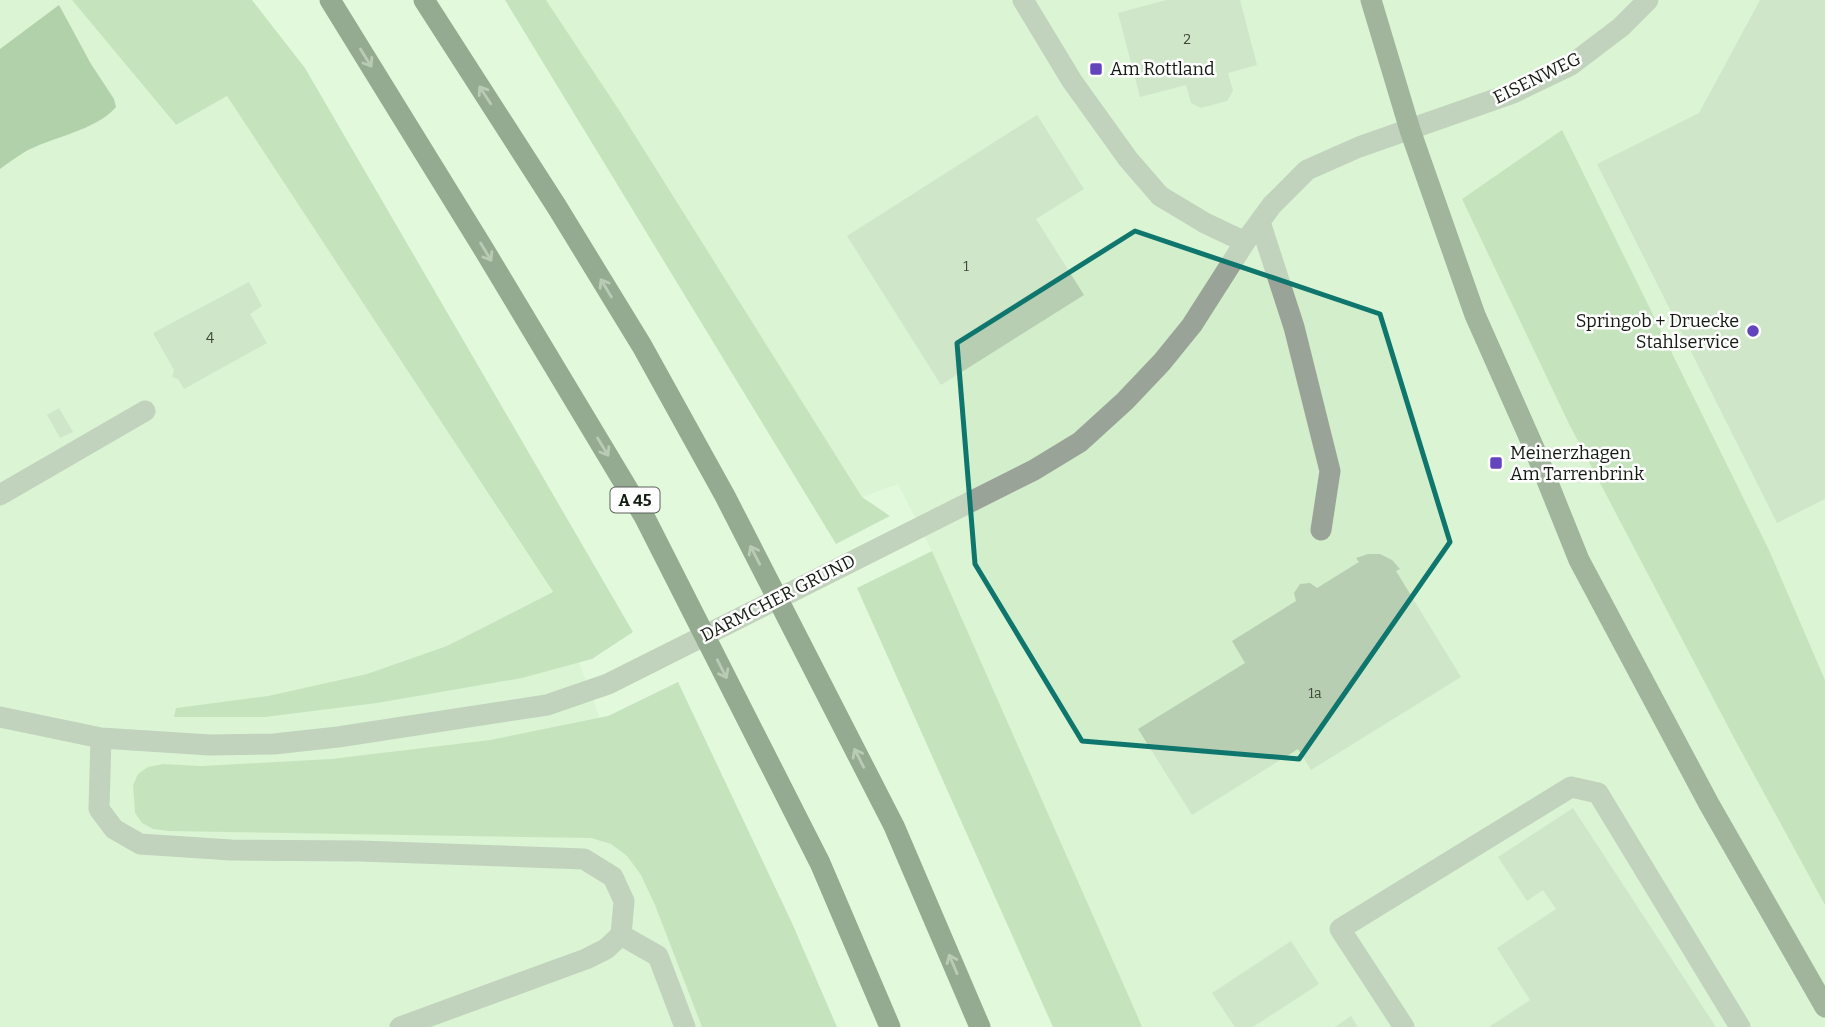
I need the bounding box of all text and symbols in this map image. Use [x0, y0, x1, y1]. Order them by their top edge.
house number: 2 [1183, 31, 1191, 48]
street label: EISENWEG [1490, 47, 1584, 109]
one-way arrow [360, 48, 374, 68]
place label: Am Rottland [1110, 58, 1215, 80]
marker: Am Rottland [1088, 61, 1104, 77]
one-way arrow [478, 86, 492, 106]
one-way arrow [479, 241, 493, 261]
house number: 1 [963, 258, 969, 275]
one-way arrow [599, 278, 613, 298]
place label: Springob + Druecke Stahlservice [1576, 310, 1739, 353]
marker: Springob + Druecke Stahlservice [1745, 323, 1761, 339]
house number: 4 [206, 330, 214, 347]
one-way arrow [596, 436, 610, 456]
place label: Meinerzhagen Am Tarrenbrink [1510, 442, 1645, 485]
marker: Meinerzhagen Am Tarrenbrink [1488, 455, 1504, 471]
road number: A 45 [610, 488, 660, 512]
one-way arrow [747, 545, 761, 566]
street label: DARMCHER GRUND [697, 549, 859, 647]
one-way arrow [715, 658, 729, 679]
house number: 1a [1308, 685, 1322, 702]
one-way arrow [851, 748, 865, 768]
one-way arrow [946, 954, 959, 976]

